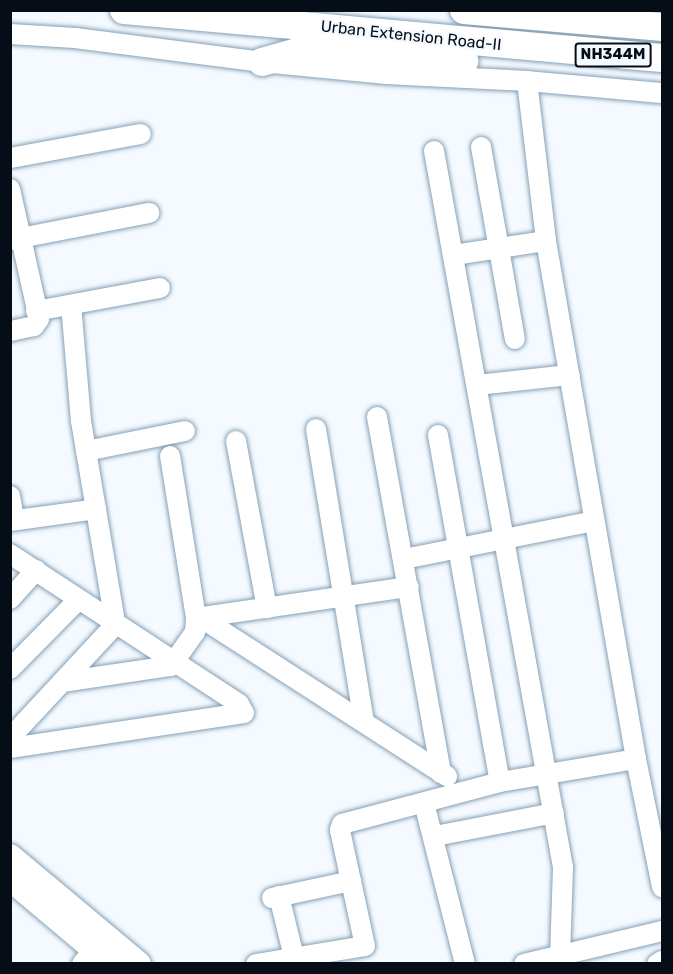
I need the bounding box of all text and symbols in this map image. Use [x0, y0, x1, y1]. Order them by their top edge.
street label: Urban Extension Road-II [320, 17, 502, 55]
road number: NH344M [574, 43, 652, 67]

